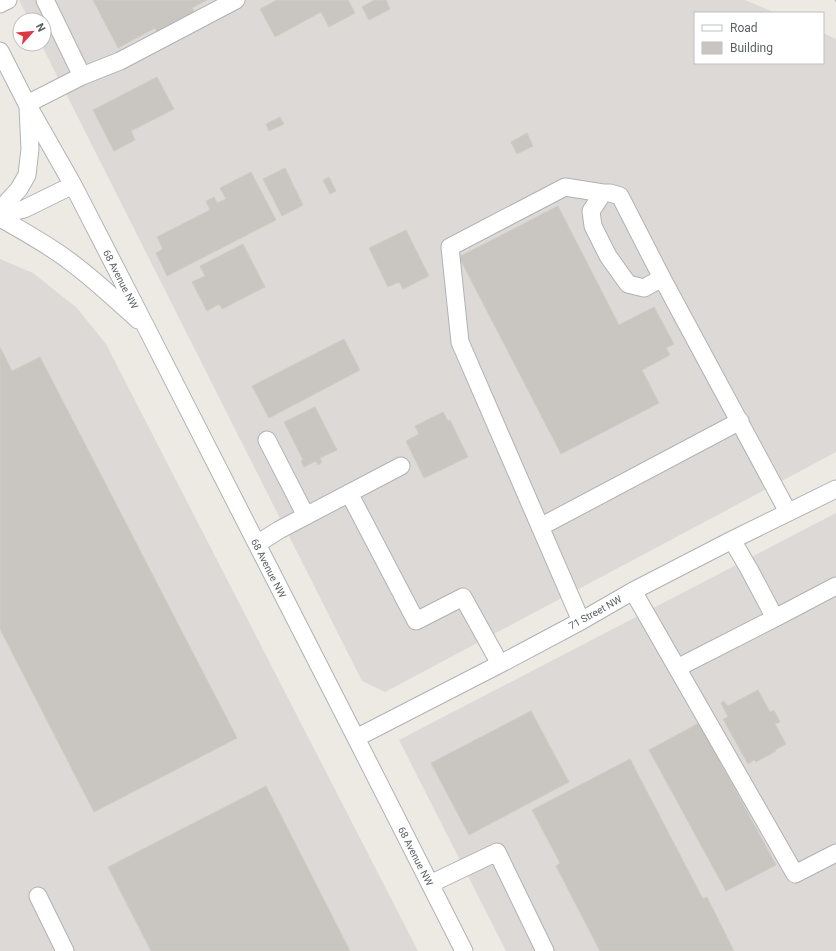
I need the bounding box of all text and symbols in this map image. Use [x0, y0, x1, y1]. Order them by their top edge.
north arrow [12, 12, 52, 52]
legend [694, 12, 824, 64]
text: N [33, 21, 48, 34]
text: Road [730, 21, 758, 35]
text: Building [730, 41, 773, 55]
street label: 68 Avenue NW [101, 248, 140, 311]
street label: 68 Avenue NW [249, 537, 288, 600]
street label: 71 Street NW [567, 593, 624, 631]
street label: 68 Avenue NW [396, 825, 435, 888]

